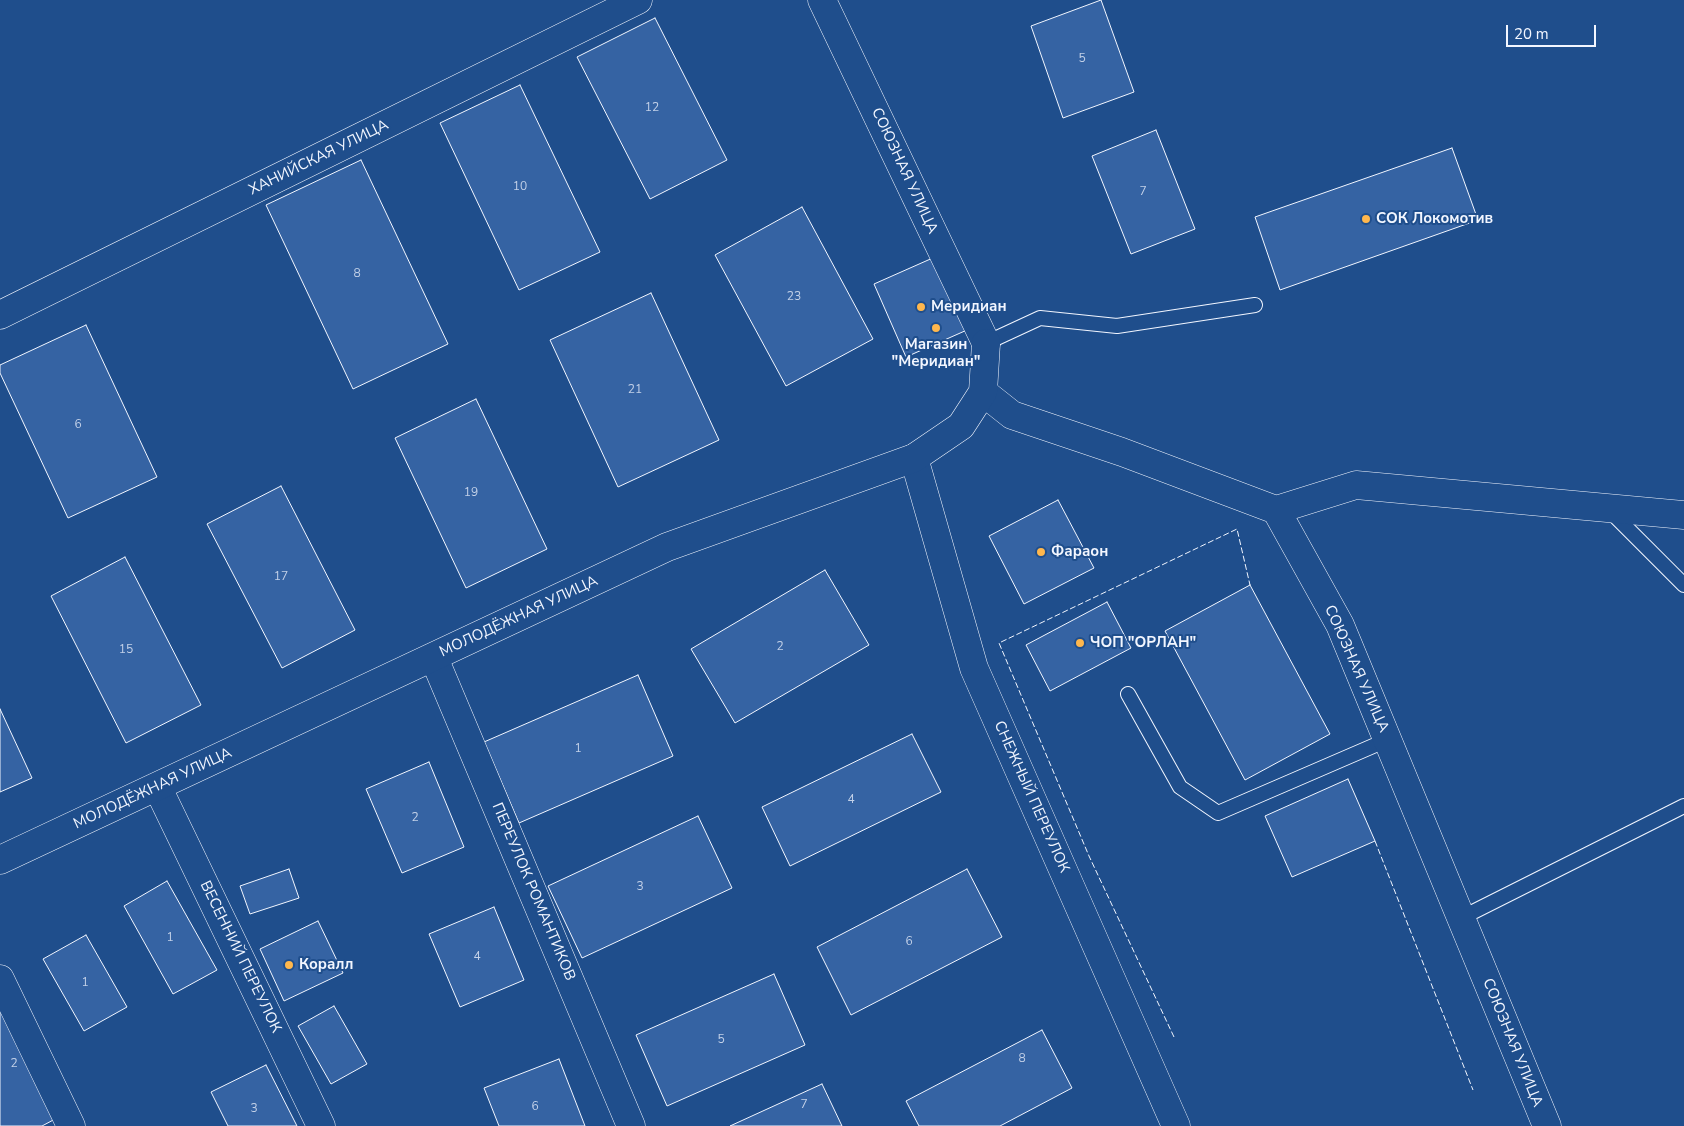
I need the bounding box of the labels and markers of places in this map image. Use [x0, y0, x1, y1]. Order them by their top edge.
place label: СОК Локомотив [1376, 210, 1493, 228]
marker: СОК Локомотив [1360, 213, 1372, 225]
place label: Меридиан [931, 298, 1006, 316]
marker: Меридиан [915, 301, 927, 313]
marker: Магазин "Меридиан" [930, 322, 942, 334]
place label: Магазин "Меридиан" [892, 336, 980, 371]
place label: Фараон [1051, 543, 1108, 561]
marker: Фараон [1035, 546, 1047, 558]
place label: ЧОП "ОРЛАН" [1090, 634, 1196, 652]
marker: ЧОП "ОРЛАН" [1074, 637, 1086, 649]
place label: Коралл [299, 956, 353, 974]
marker: Коралл [283, 959, 295, 971]

